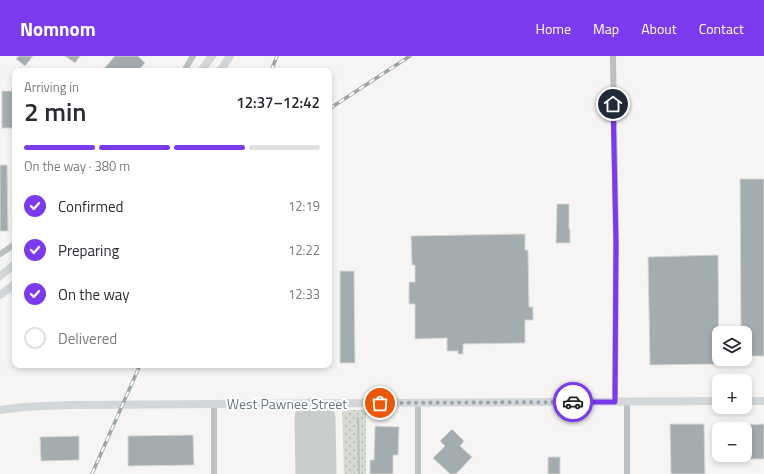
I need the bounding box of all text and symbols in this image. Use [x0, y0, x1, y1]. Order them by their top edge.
text: Nomnom [20, 14, 96, 43]
text: Home [536, 18, 571, 39]
text: Map [593, 18, 619, 39]
text: About [641, 18, 677, 39]
text: Contact [699, 18, 744, 39]
text: Arriving in [24, 77, 79, 97]
pin [596, 87, 630, 121]
text: 12:37–12:42 [236, 91, 320, 114]
text: 2 min [24, 92, 87, 131]
icon: home [602, 93, 624, 115]
text: On the way · 380 m [24, 156, 130, 176]
icon: check [24, 195, 46, 217]
text: Confirmed [58, 195, 123, 218]
text: 12:19 [288, 196, 320, 216]
icon: check [24, 239, 46, 261]
text: Preparing [58, 239, 119, 262]
text: 12:22 [288, 240, 320, 260]
icon: check [24, 283, 46, 305]
text: On the way [58, 283, 130, 306]
text: 12:33 [288, 284, 320, 304]
map controls [712, 326, 752, 462]
button: layers [712, 326, 752, 366]
text: Delivered [58, 327, 117, 350]
button: + [712, 374, 752, 414]
courier [553, 382, 593, 422]
pin [363, 386, 397, 420]
icon: car [562, 391, 584, 413]
icon: bag [369, 392, 391, 414]
street label: West Pawnee Street [227, 393, 347, 414]
button: − [712, 422, 752, 462]

